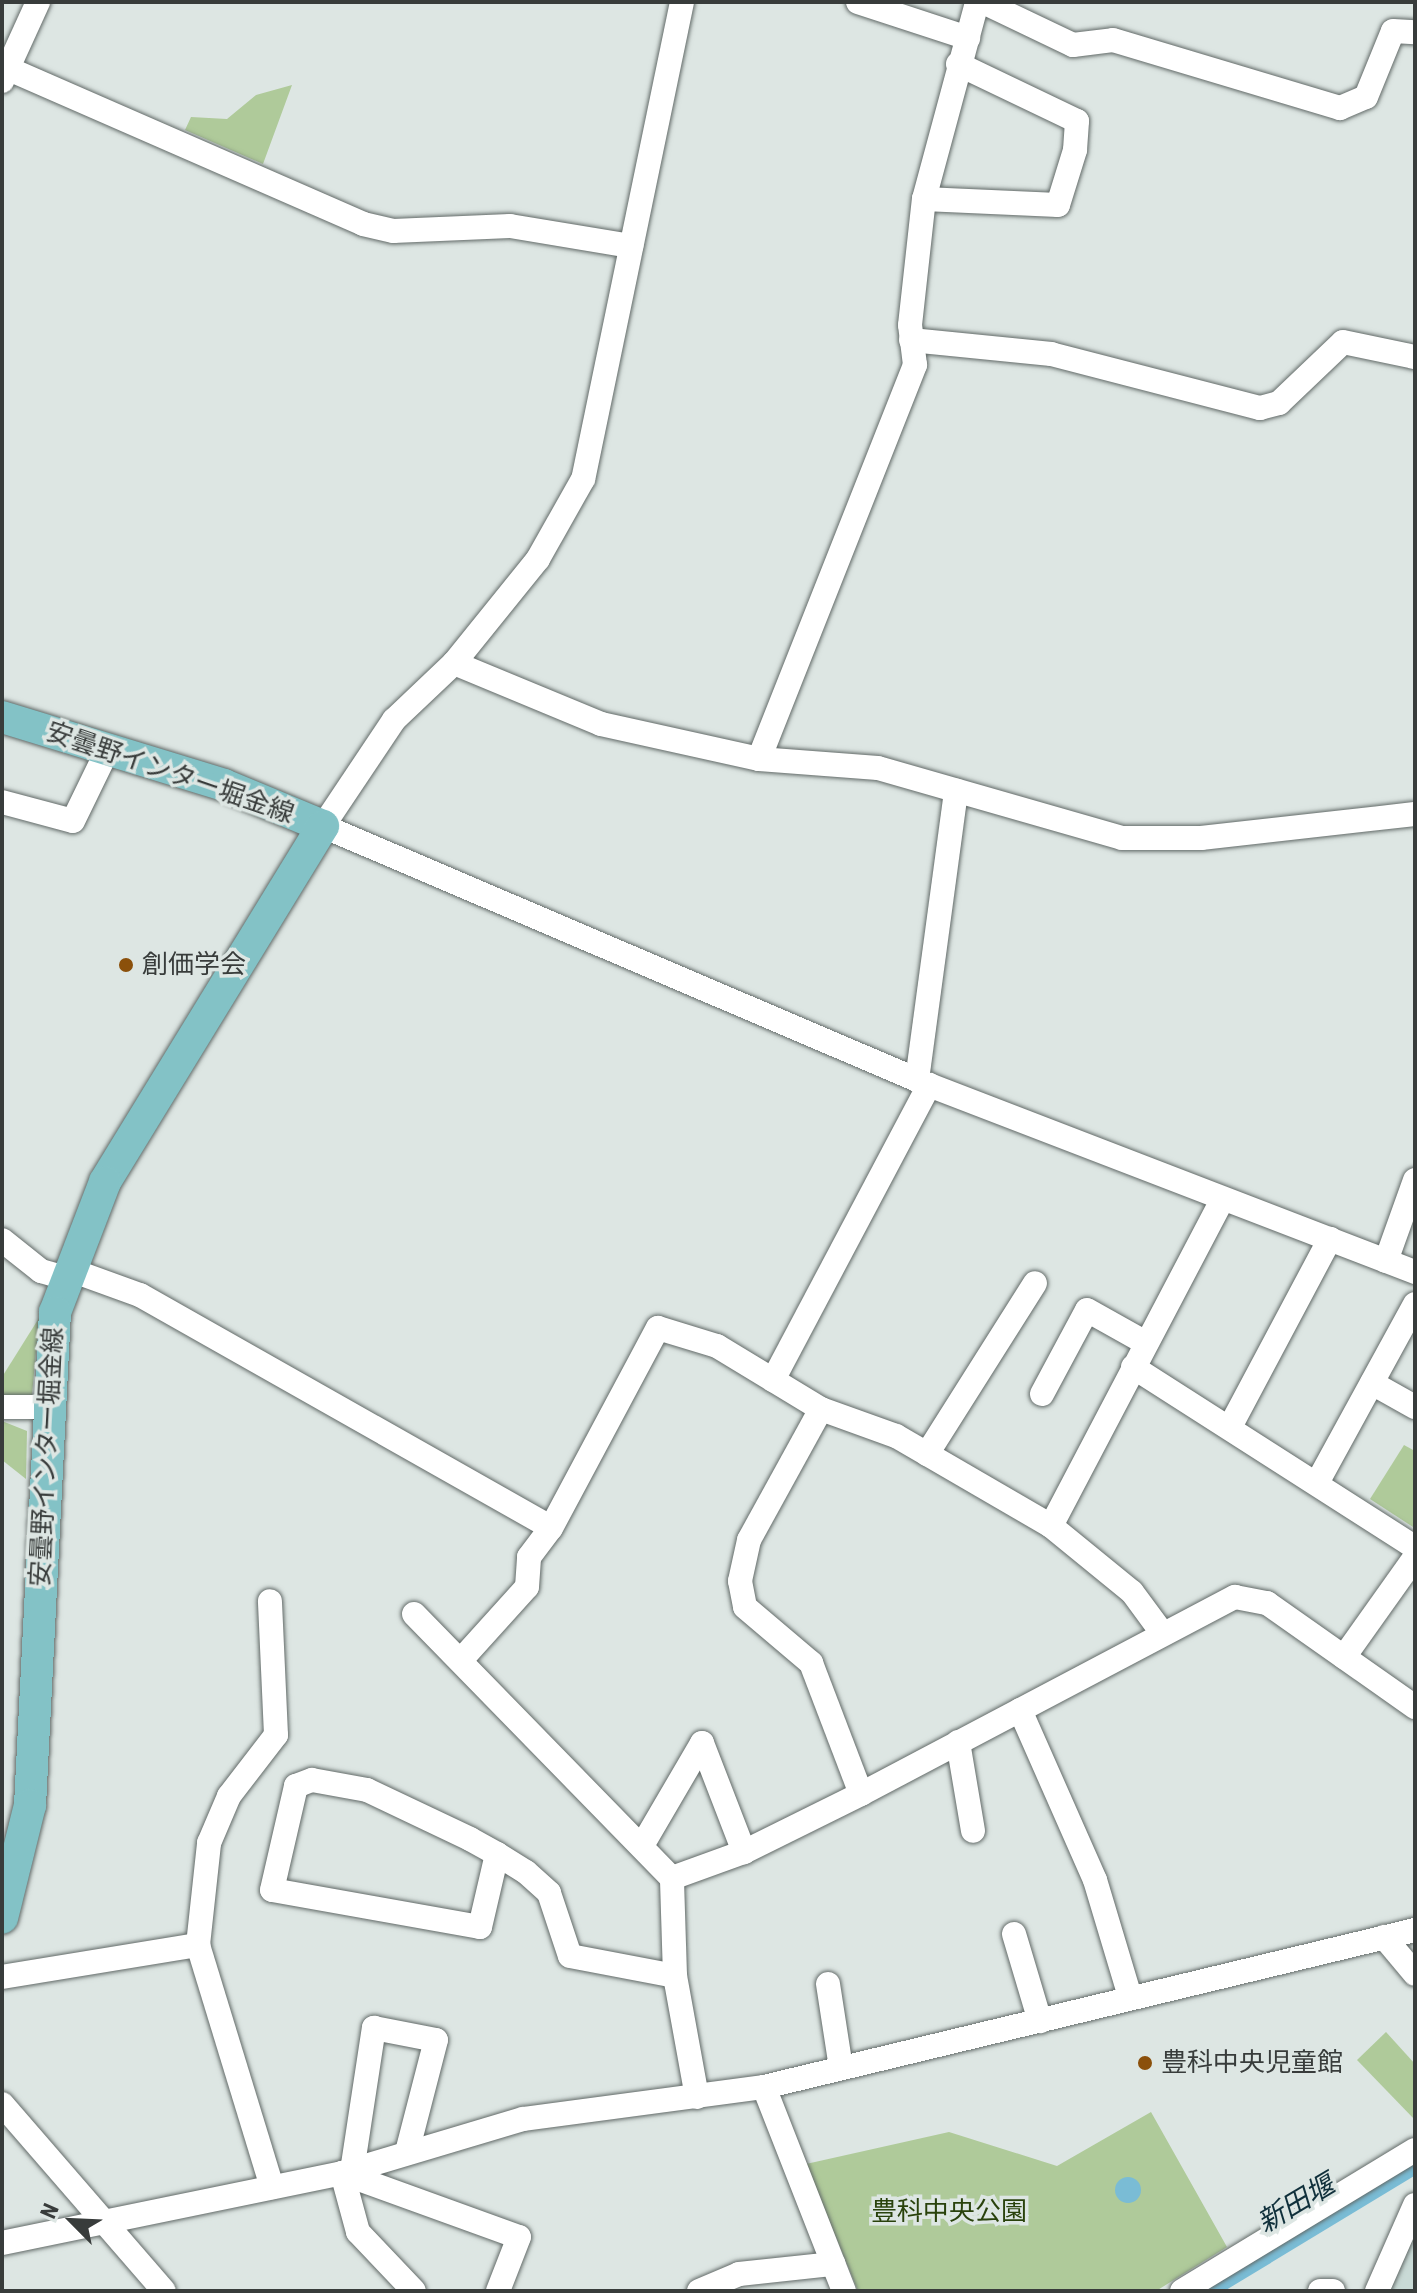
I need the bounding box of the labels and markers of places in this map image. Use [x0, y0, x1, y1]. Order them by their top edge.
place label: 創価学会 [142, 949, 246, 981]
marker: 創価学会 [117, 956, 135, 974]
place label: 豊科中央児童館 [1161, 2047, 1343, 2079]
marker: 豊科中央児童館 [1136, 2054, 1154, 2072]

